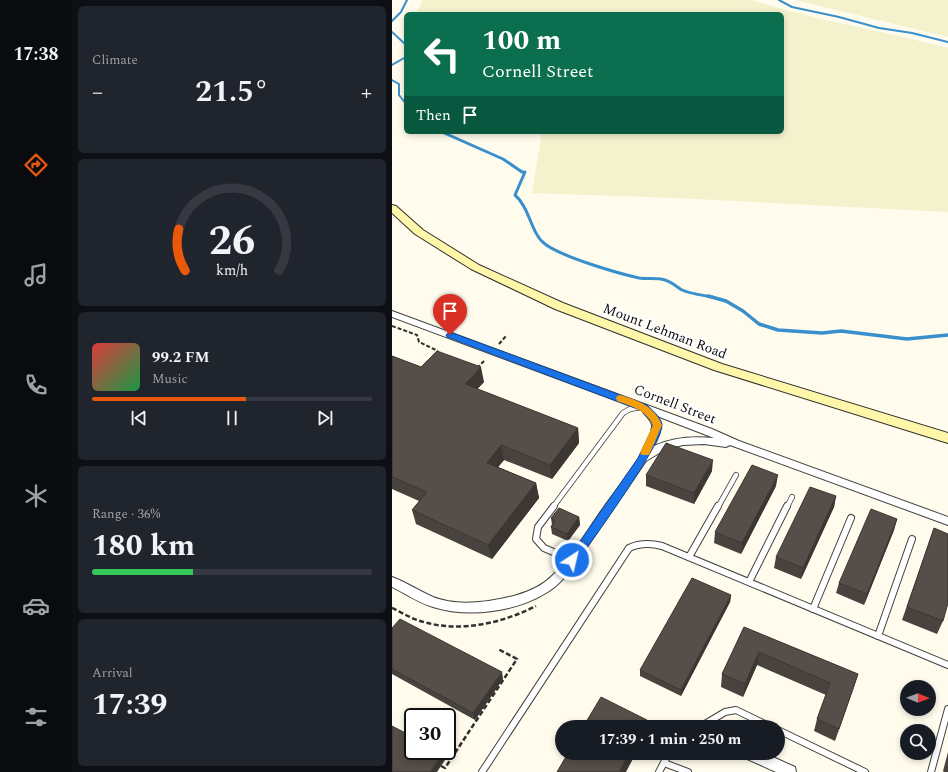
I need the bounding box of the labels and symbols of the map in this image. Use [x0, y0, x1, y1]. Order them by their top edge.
pin [433, 294, 467, 335]
street label: Mount Lehman Road [600, 298, 730, 364]
street label: Cornell Street [631, 379, 719, 429]
position arrow [551, 539, 593, 581]
north arrow [900, 680, 936, 716]
speed limit sign: 30 [404, 708, 456, 760]

